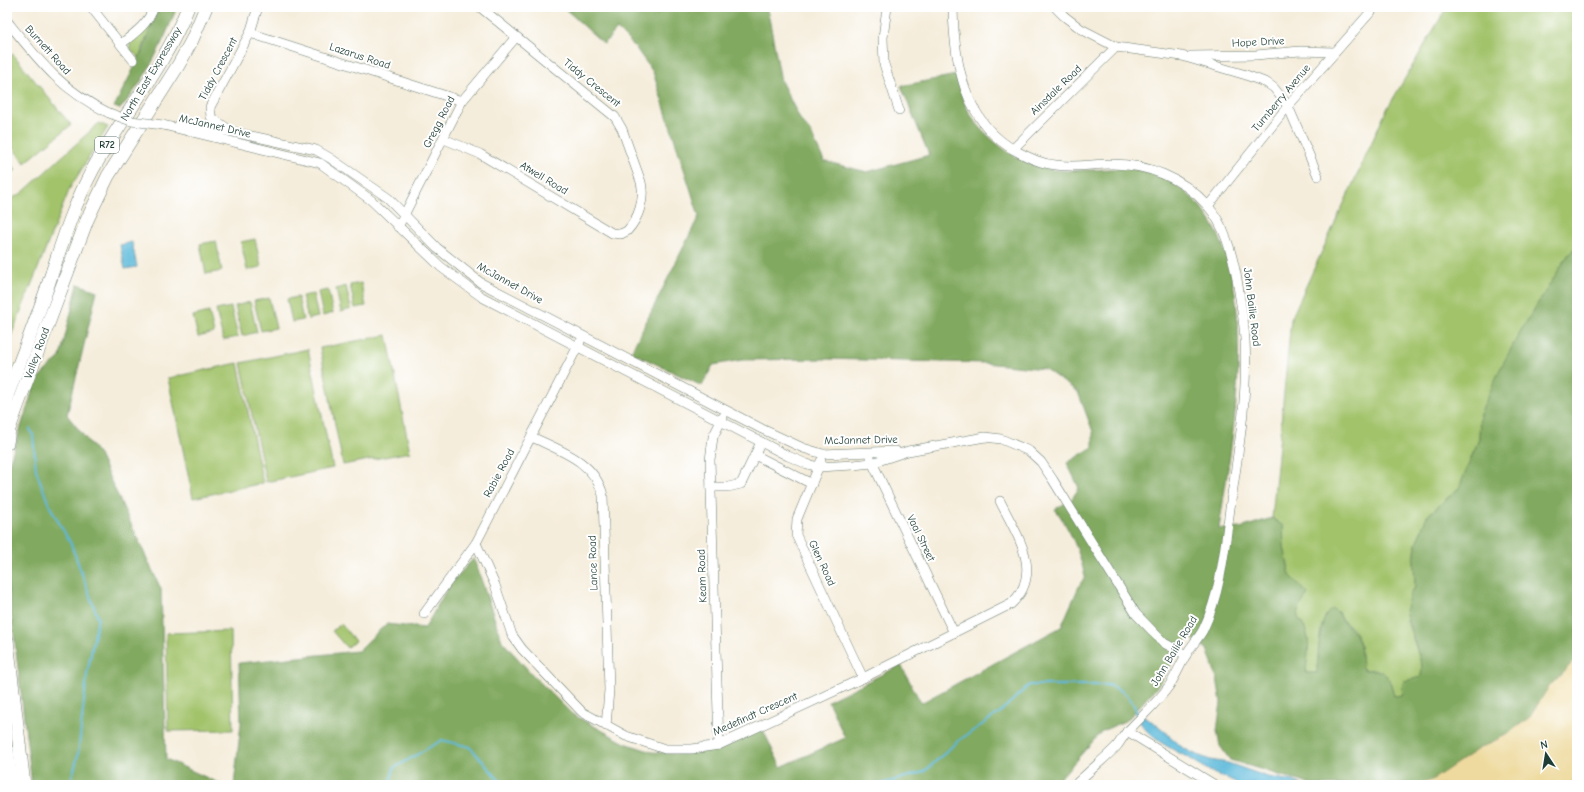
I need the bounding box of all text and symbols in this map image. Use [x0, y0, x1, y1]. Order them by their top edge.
street label: Burnett Road [22, 23, 74, 78]
street label: North East Expressway [118, 25, 184, 123]
street label: Hope Drive [1231, 34, 1285, 50]
street label: Tiddy Crescent [196, 35, 240, 103]
street label: Lazarus Road [328, 40, 392, 72]
street label: Tiddy Crescent [561, 56, 624, 110]
street label: Turnberry Avenue [1249, 61, 1313, 134]
street label: Ainsdale Road [1028, 62, 1085, 118]
street label: Gregg Road [420, 94, 458, 150]
street label: McJannet Drive [178, 111, 253, 141]
road number: R72 [95, 137, 119, 153]
street label: Atwell Road [518, 159, 570, 197]
street label: McJannet Drive [475, 260, 546, 307]
street label: John Bailie Road [1241, 267, 1263, 347]
street label: Valley Road [22, 325, 52, 380]
street label: McJannet Drive [824, 433, 898, 447]
street label: Rabie Road [481, 446, 517, 500]
street label: Vaal Street [904, 513, 938, 564]
street label: Lance Road [586, 535, 600, 591]
street label: Glen Road [806, 538, 838, 588]
street label: Keam Road [695, 549, 709, 603]
street label: John Bailie Road [1148, 614, 1200, 688]
street label: Medefindt Crescent [711, 689, 800, 739]
north arrow [1526, 734, 1566, 774]
text: N [1539, 738, 1549, 752]

